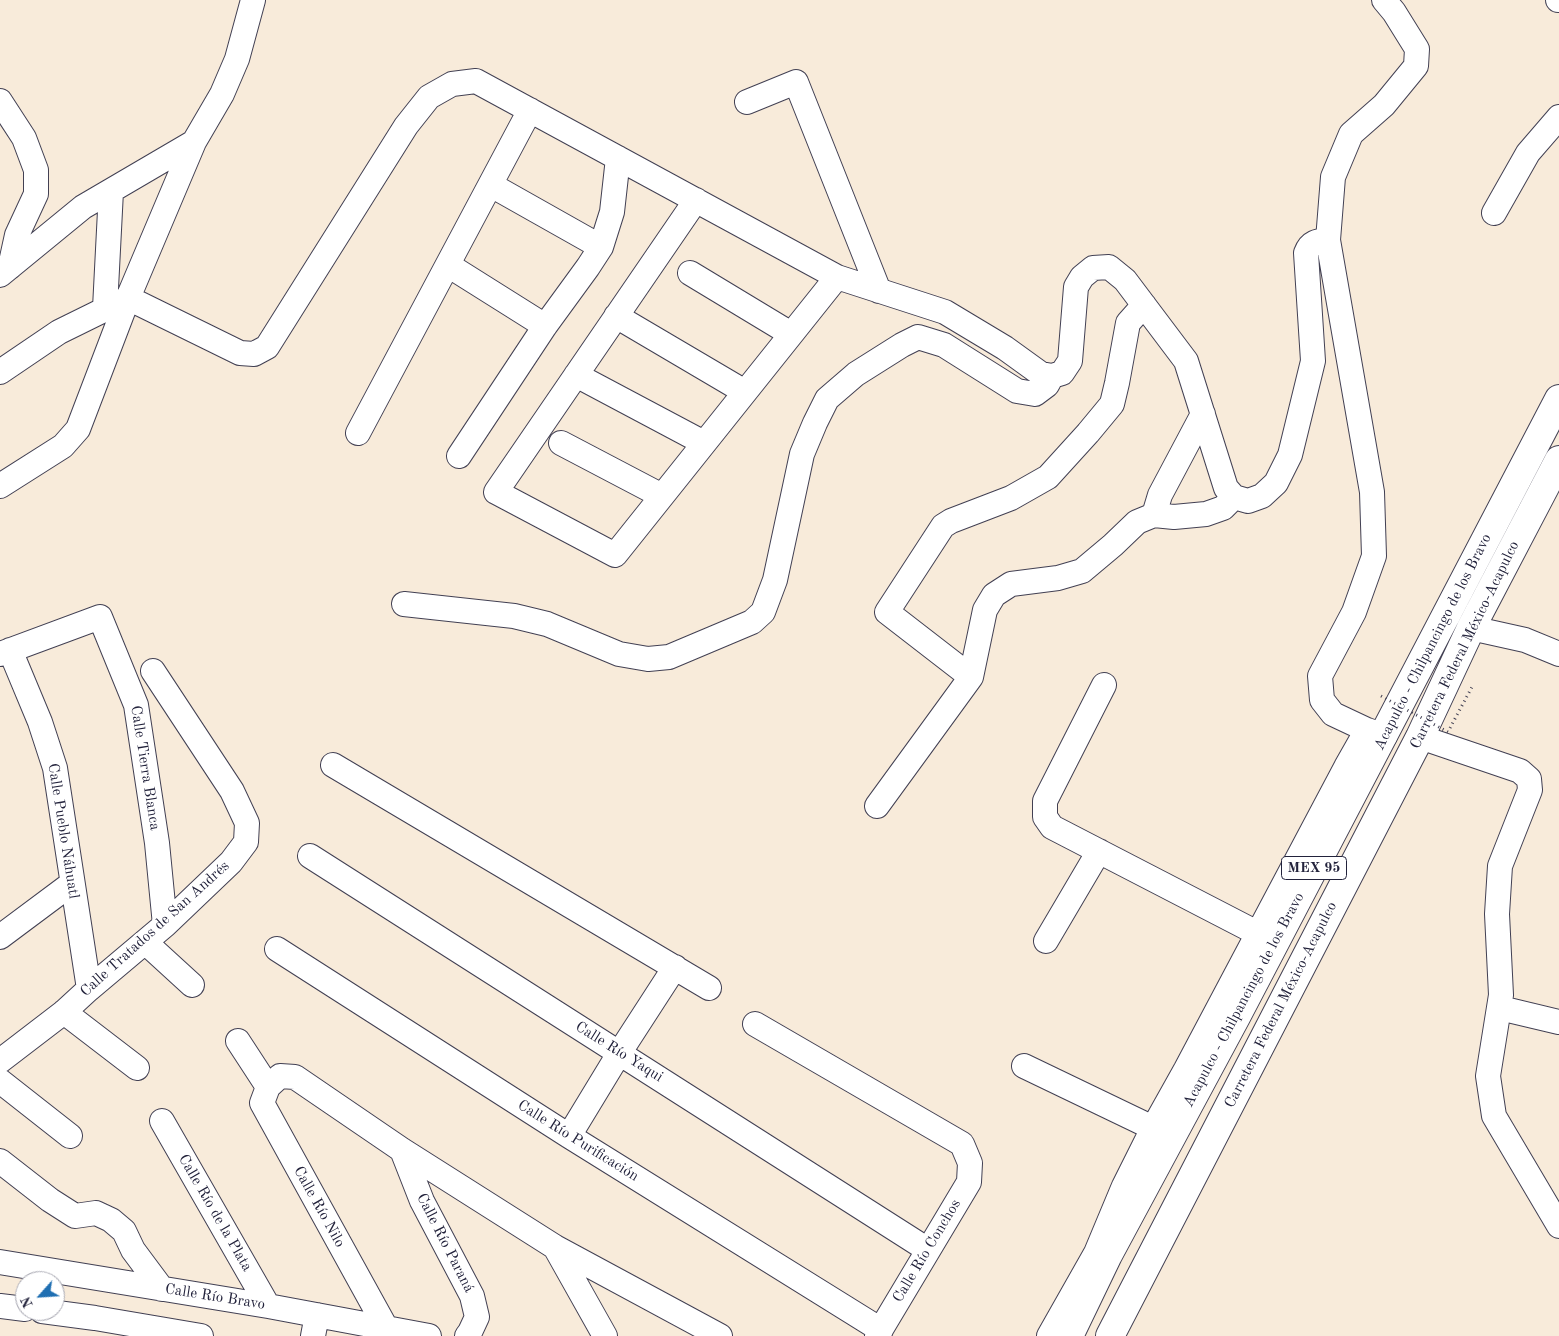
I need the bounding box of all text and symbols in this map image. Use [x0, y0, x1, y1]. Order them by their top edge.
street label: Acapulco - Chilpancingo de los Bravo [1370, 531, 1496, 753]
street label: Carretera Federal México-Acapulco [1407, 538, 1523, 752]
street label: Calle Tierra Blanca [126, 704, 164, 832]
street label: Calle Pueblo Náhuatl [43, 762, 83, 900]
road number: MEX 95 [1282, 856, 1346, 880]
street label: Calle Tratados de San Andrés [77, 857, 233, 1001]
street label: Acapulco - Chilpancingo de los Bravo [1180, 890, 1308, 1110]
street label: Carretera Federal México-Acapulco [1221, 899, 1341, 1111]
street label: Calle Río Yaqui [572, 1018, 666, 1086]
street label: Calle Río Purificación [514, 1096, 642, 1186]
street label: Calle Río de la Plata [174, 1151, 256, 1275]
street label: Calle Río Nilo [289, 1163, 349, 1251]
street label: Calle Río Paraná [412, 1190, 478, 1296]
street label: Calle Río Conchos [889, 1196, 965, 1306]
north arrow [15, 1271, 65, 1321]
street label: Calle Río Bravo [164, 1280, 266, 1314]
text: N [19, 1294, 36, 1310]

